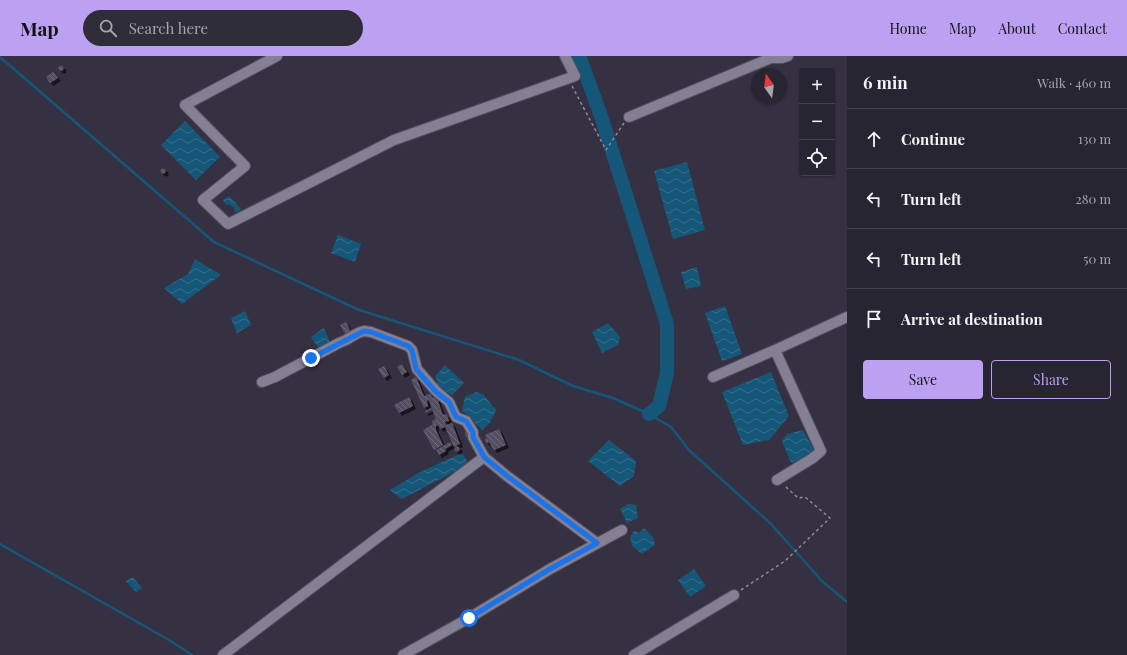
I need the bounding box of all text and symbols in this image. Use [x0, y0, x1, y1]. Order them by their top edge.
search box [83, 10, 363, 46]
text: Map [20, 15, 59, 41]
icon: search [97, 17, 119, 39]
text: Search here [129, 18, 208, 38]
text: Home [889, 19, 927, 38]
text: Map [949, 19, 976, 38]
text: About [998, 19, 1036, 38]
text: Contact [1058, 19, 1107, 38]
north arrow [751, 68, 787, 104]
map controls [799, 68, 835, 176]
button: + [799, 68, 835, 104]
text: 6 min [863, 71, 908, 93]
text: Walk · 460 m [1037, 74, 1111, 91]
button: − [799, 104, 835, 140]
icon: ahead [863, 128, 885, 150]
text: Continue [901, 129, 965, 149]
text: 130 m [1078, 130, 1111, 147]
button: locate [799, 140, 835, 176]
icon: left [863, 188, 885, 210]
text: Turn left [901, 189, 962, 209]
text: 280 m [1075, 190, 1111, 207]
icon: left [863, 248, 885, 270]
text: Turn left [901, 249, 962, 269]
text: 50 m [1083, 250, 1111, 267]
icon: arrive [863, 308, 885, 330]
text: Arrive at destination [901, 309, 1043, 329]
route end [302, 349, 320, 367]
button: Save [863, 360, 983, 399]
button: Share [991, 360, 1111, 399]
route start [460, 609, 478, 627]

